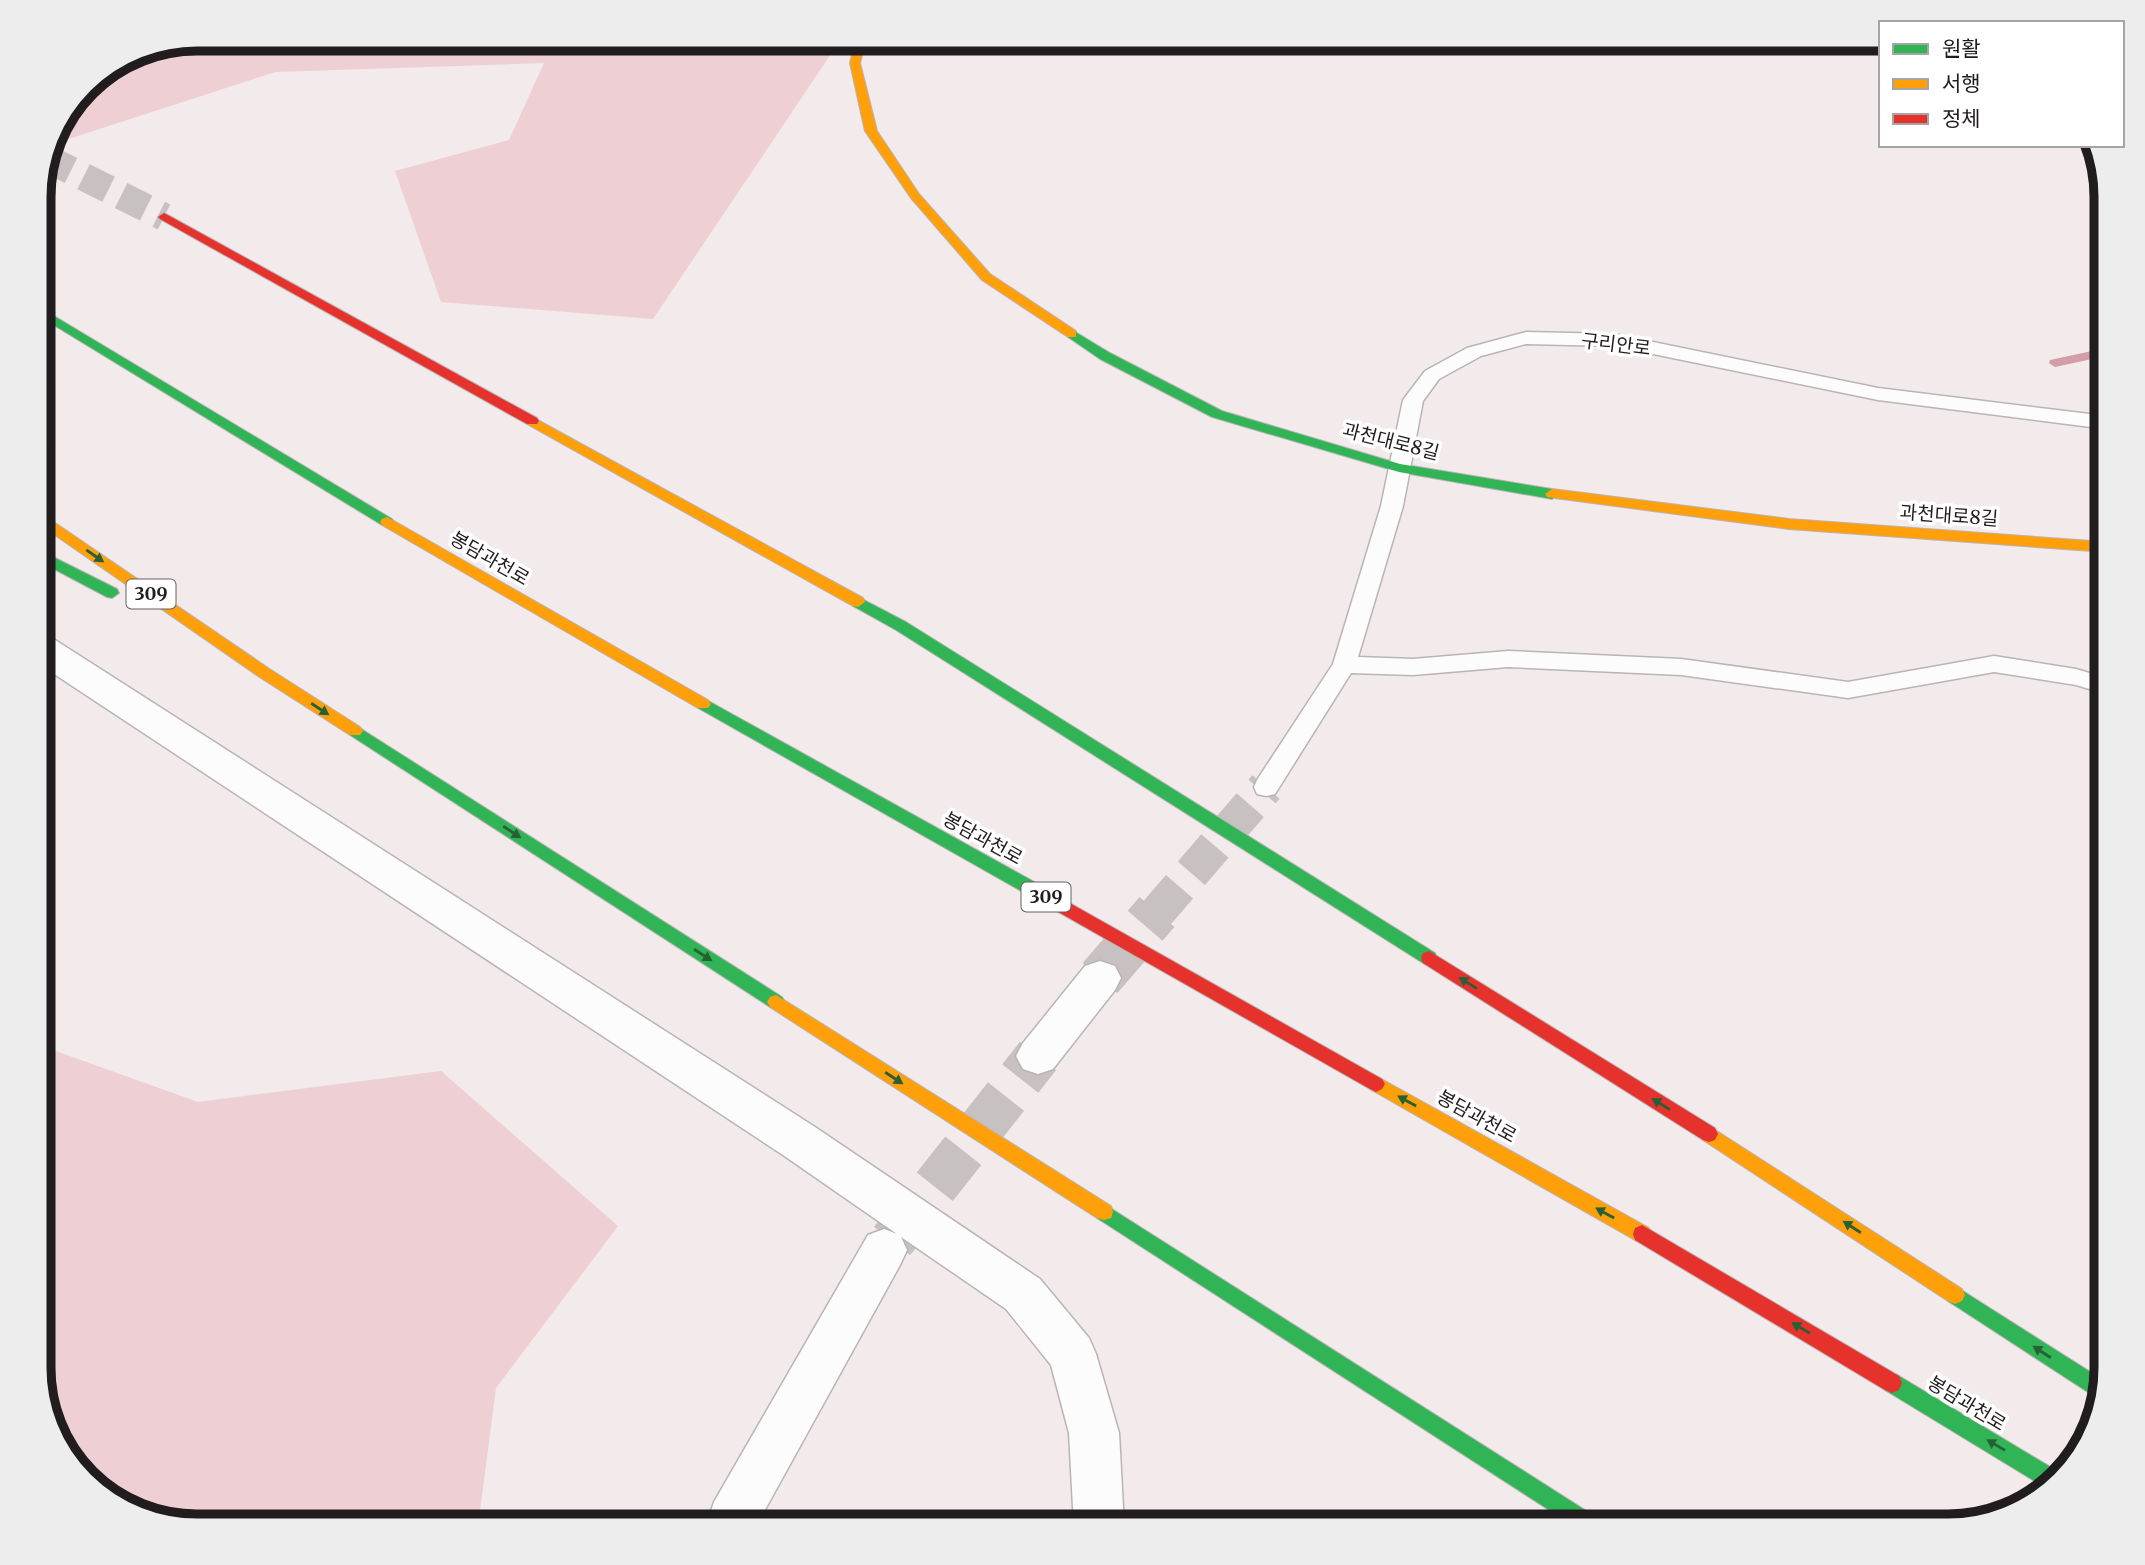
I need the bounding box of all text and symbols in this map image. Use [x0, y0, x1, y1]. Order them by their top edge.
legend [1879, 21, 2124, 147]
text: 원활 [1942, 35, 1981, 62]
text: 서행 [1942, 70, 1981, 97]
text: 정체 [1942, 105, 1981, 132]
street label: 구리안로 [1580, 328, 1652, 360]
street label: 과천대로8길 [1340, 417, 1442, 465]
street label: 과천대로8길 [1899, 500, 1999, 530]
street label: 봉담과천로 [446, 526, 534, 590]
one-way arrow [86, 549, 104, 563]
road number: 309 [127, 580, 176, 608]
one-way arrow [311, 702, 330, 715]
street label: 봉담과천로 [939, 806, 1027, 870]
one-way arrow [502, 825, 521, 838]
road number: 309 [1021, 882, 1070, 912]
one-way arrow [694, 948, 712, 962]
one-way arrow [1459, 976, 1478, 989]
one-way arrow [885, 1071, 904, 1084]
street label: 봉담과천로 [1433, 1084, 1521, 1148]
one-way arrow [1397, 1095, 1416, 1107]
one-way arrow [1651, 1097, 1671, 1110]
one-way arrow [1595, 1207, 1614, 1219]
one-way arrow [1843, 1220, 1861, 1234]
one-way arrow [1791, 1322, 1810, 1334]
one-way arrow [2033, 1346, 2052, 1359]
street label: 봉담과천로 [1923, 1370, 2011, 1436]
one-way arrow [1986, 1439, 2005, 1451]

